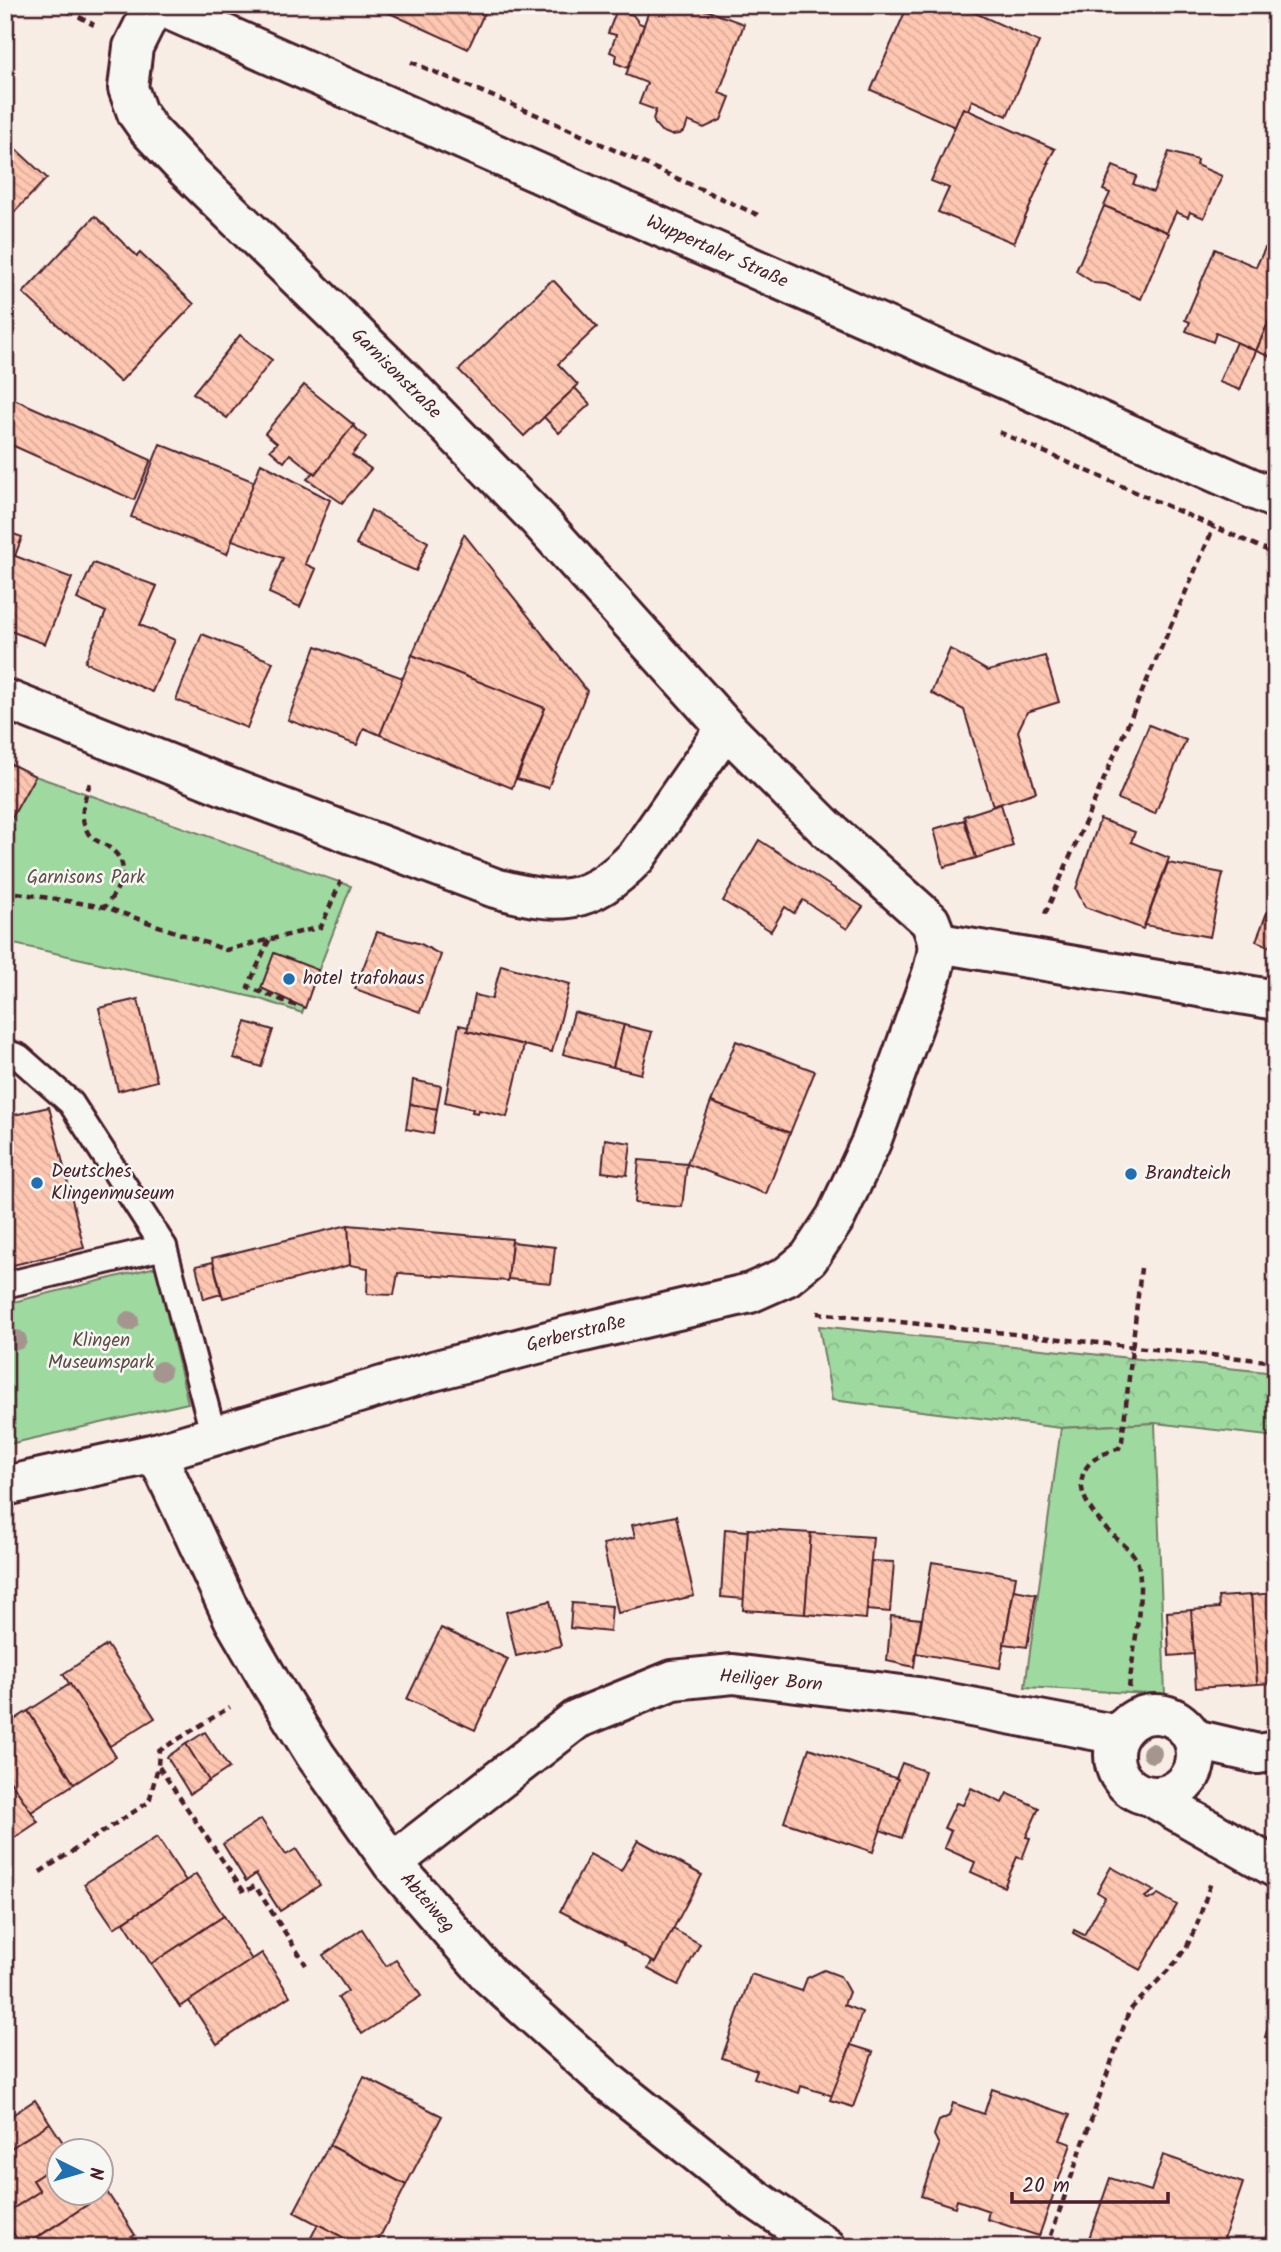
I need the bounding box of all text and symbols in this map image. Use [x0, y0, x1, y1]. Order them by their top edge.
street label: Wuppertaler Straße [641, 207, 793, 297]
street label: Garnisonstraße [343, 321, 449, 427]
park label: Garnisons Park [27, 863, 145, 893]
place label: hotel trafohaus [303, 964, 425, 994]
marker: hotel trafohaus [281, 971, 297, 987]
place label: Deutsches Klingenmuseum [51, 1157, 174, 1209]
place label: Brandteich [1145, 1159, 1231, 1189]
marker: Brandteich [1123, 1166, 1139, 1182]
marker: Deutsches Klingenmuseum [29, 1175, 45, 1191]
street label: Gerberstraße [523, 1307, 629, 1361]
park label: Klingen Museumspark [48, 1326, 154, 1378]
street label: Heiliger Born [718, 1662, 824, 1700]
street label: Abteiweg [392, 1866, 462, 1940]
north arrow [46, 2136, 116, 2206]
scale bar [1012, 2161, 1167, 2205]
text: N [79, 2166, 110, 2181]
text: 20 m [1022, 2170, 1070, 2203]

